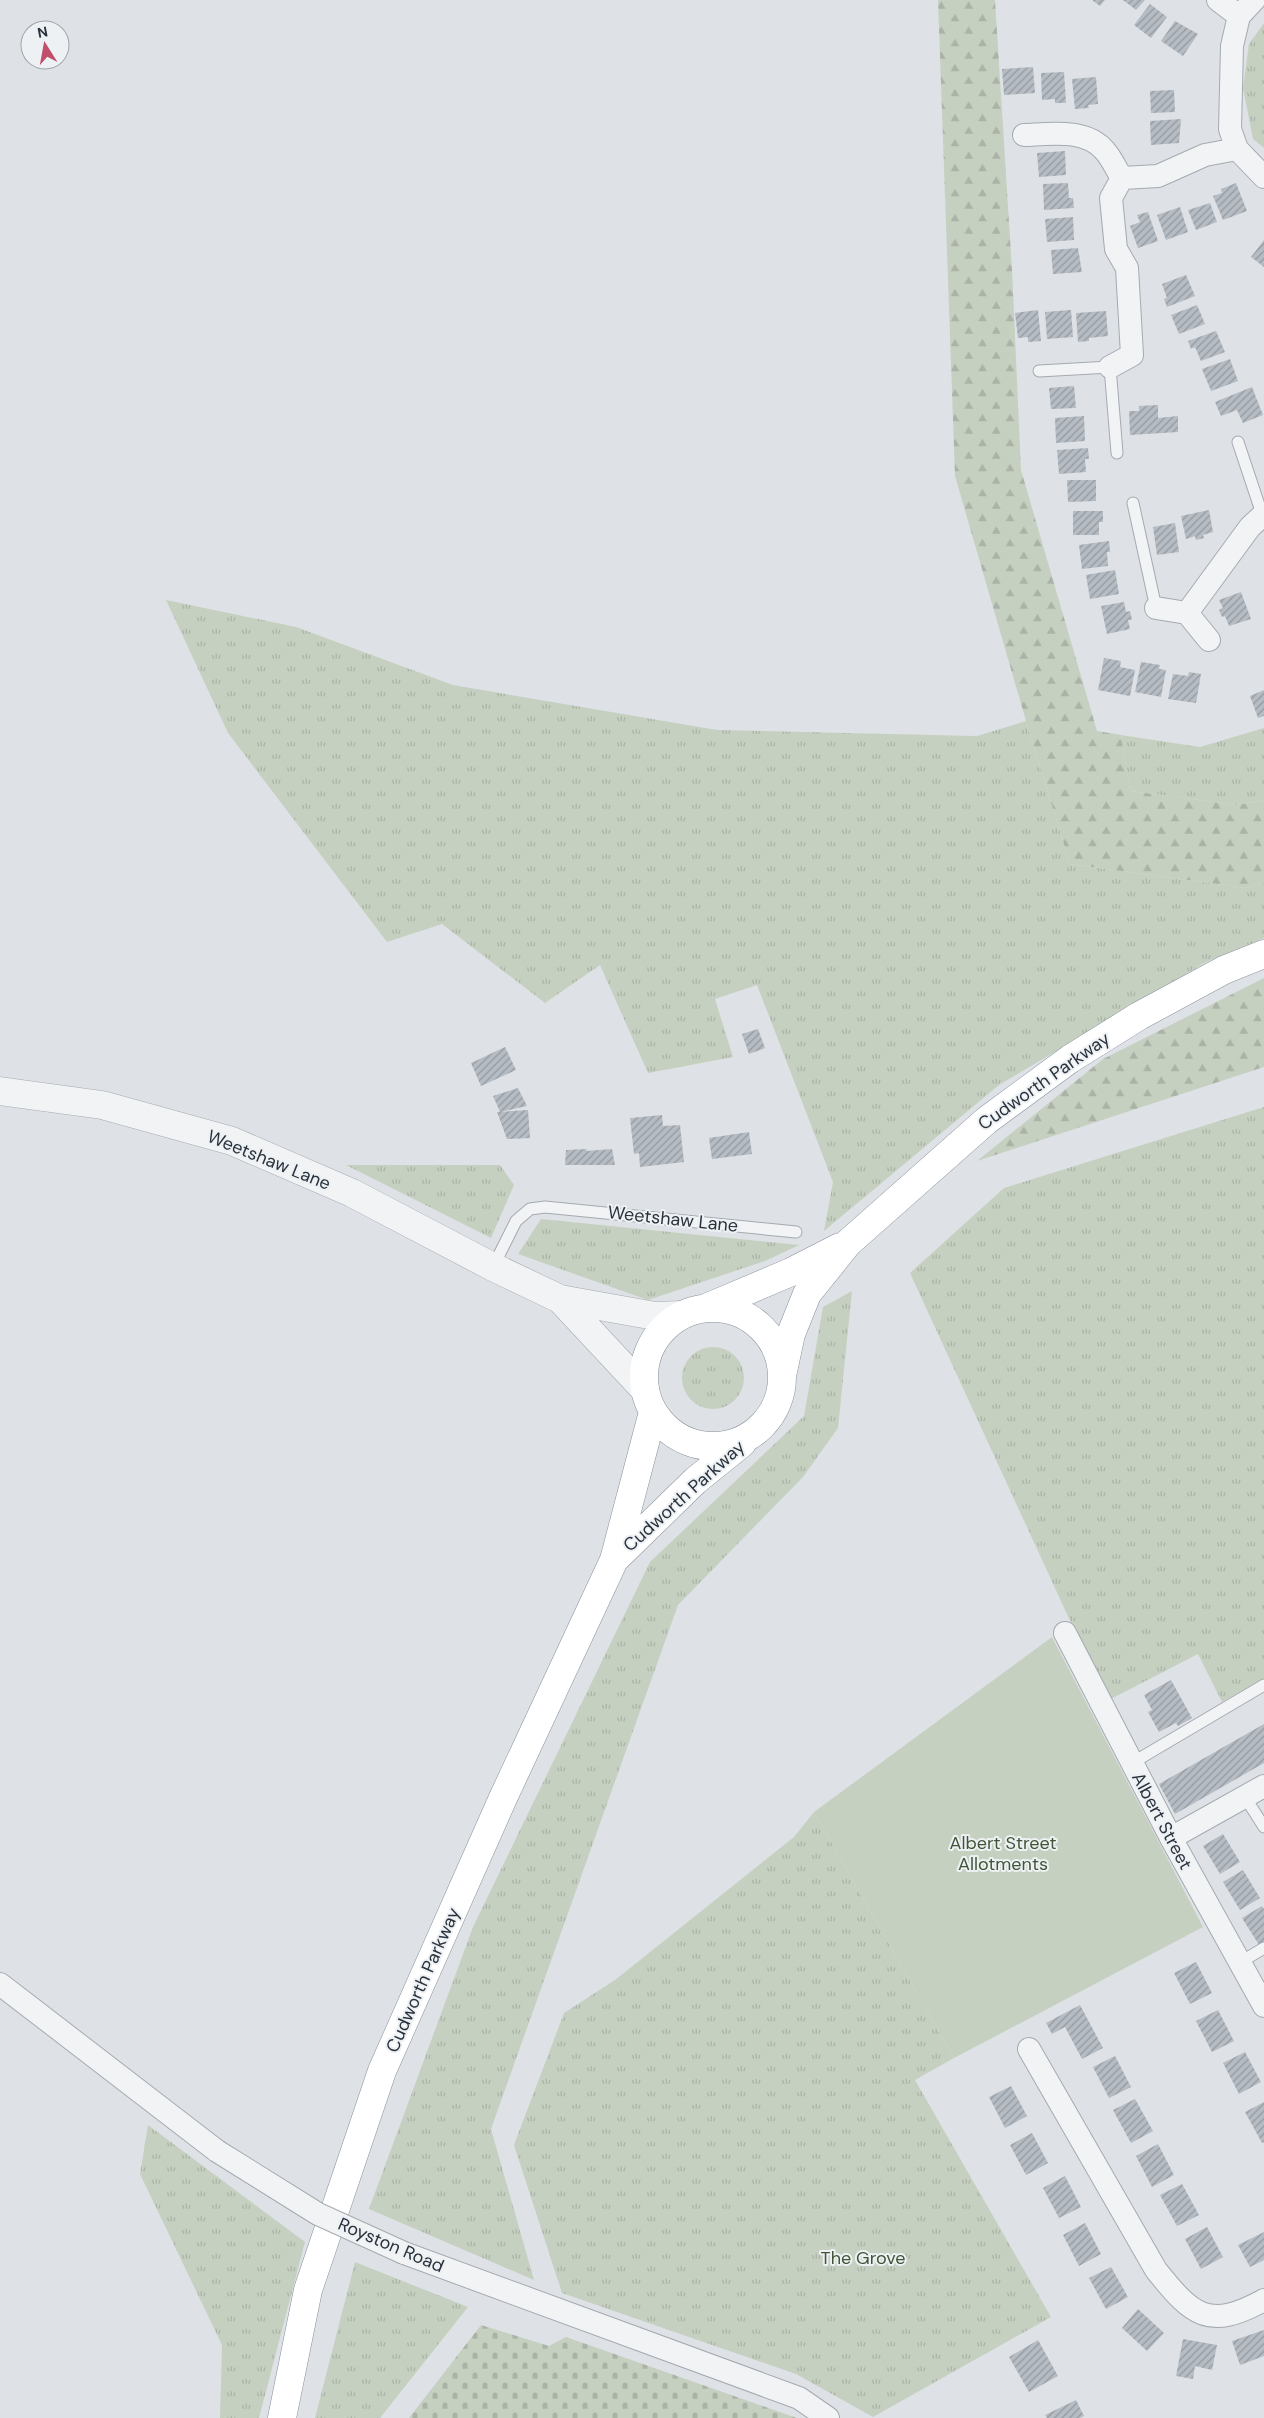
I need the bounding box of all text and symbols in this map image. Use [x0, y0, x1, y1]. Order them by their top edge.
north arrow [20, 20, 70, 70]
text: N [36, 22, 49, 42]
street label: Cudworth Parkway [973, 1026, 1115, 1136]
street label: Weetshaw Lane [204, 1124, 334, 1196]
street label: Weetshaw Lane [607, 1200, 739, 1238]
street label: Cudworth Parkway [618, 1435, 750, 1557]
street label: Albert Street [1126, 1768, 1198, 1874]
park label: Albert Street Allotments [950, 1831, 1056, 1876]
street label: Cudworth Parkway [380, 1904, 466, 2056]
street label: Royston Road [334, 2212, 448, 2278]
park label: The Grove [821, 2246, 905, 2270]

